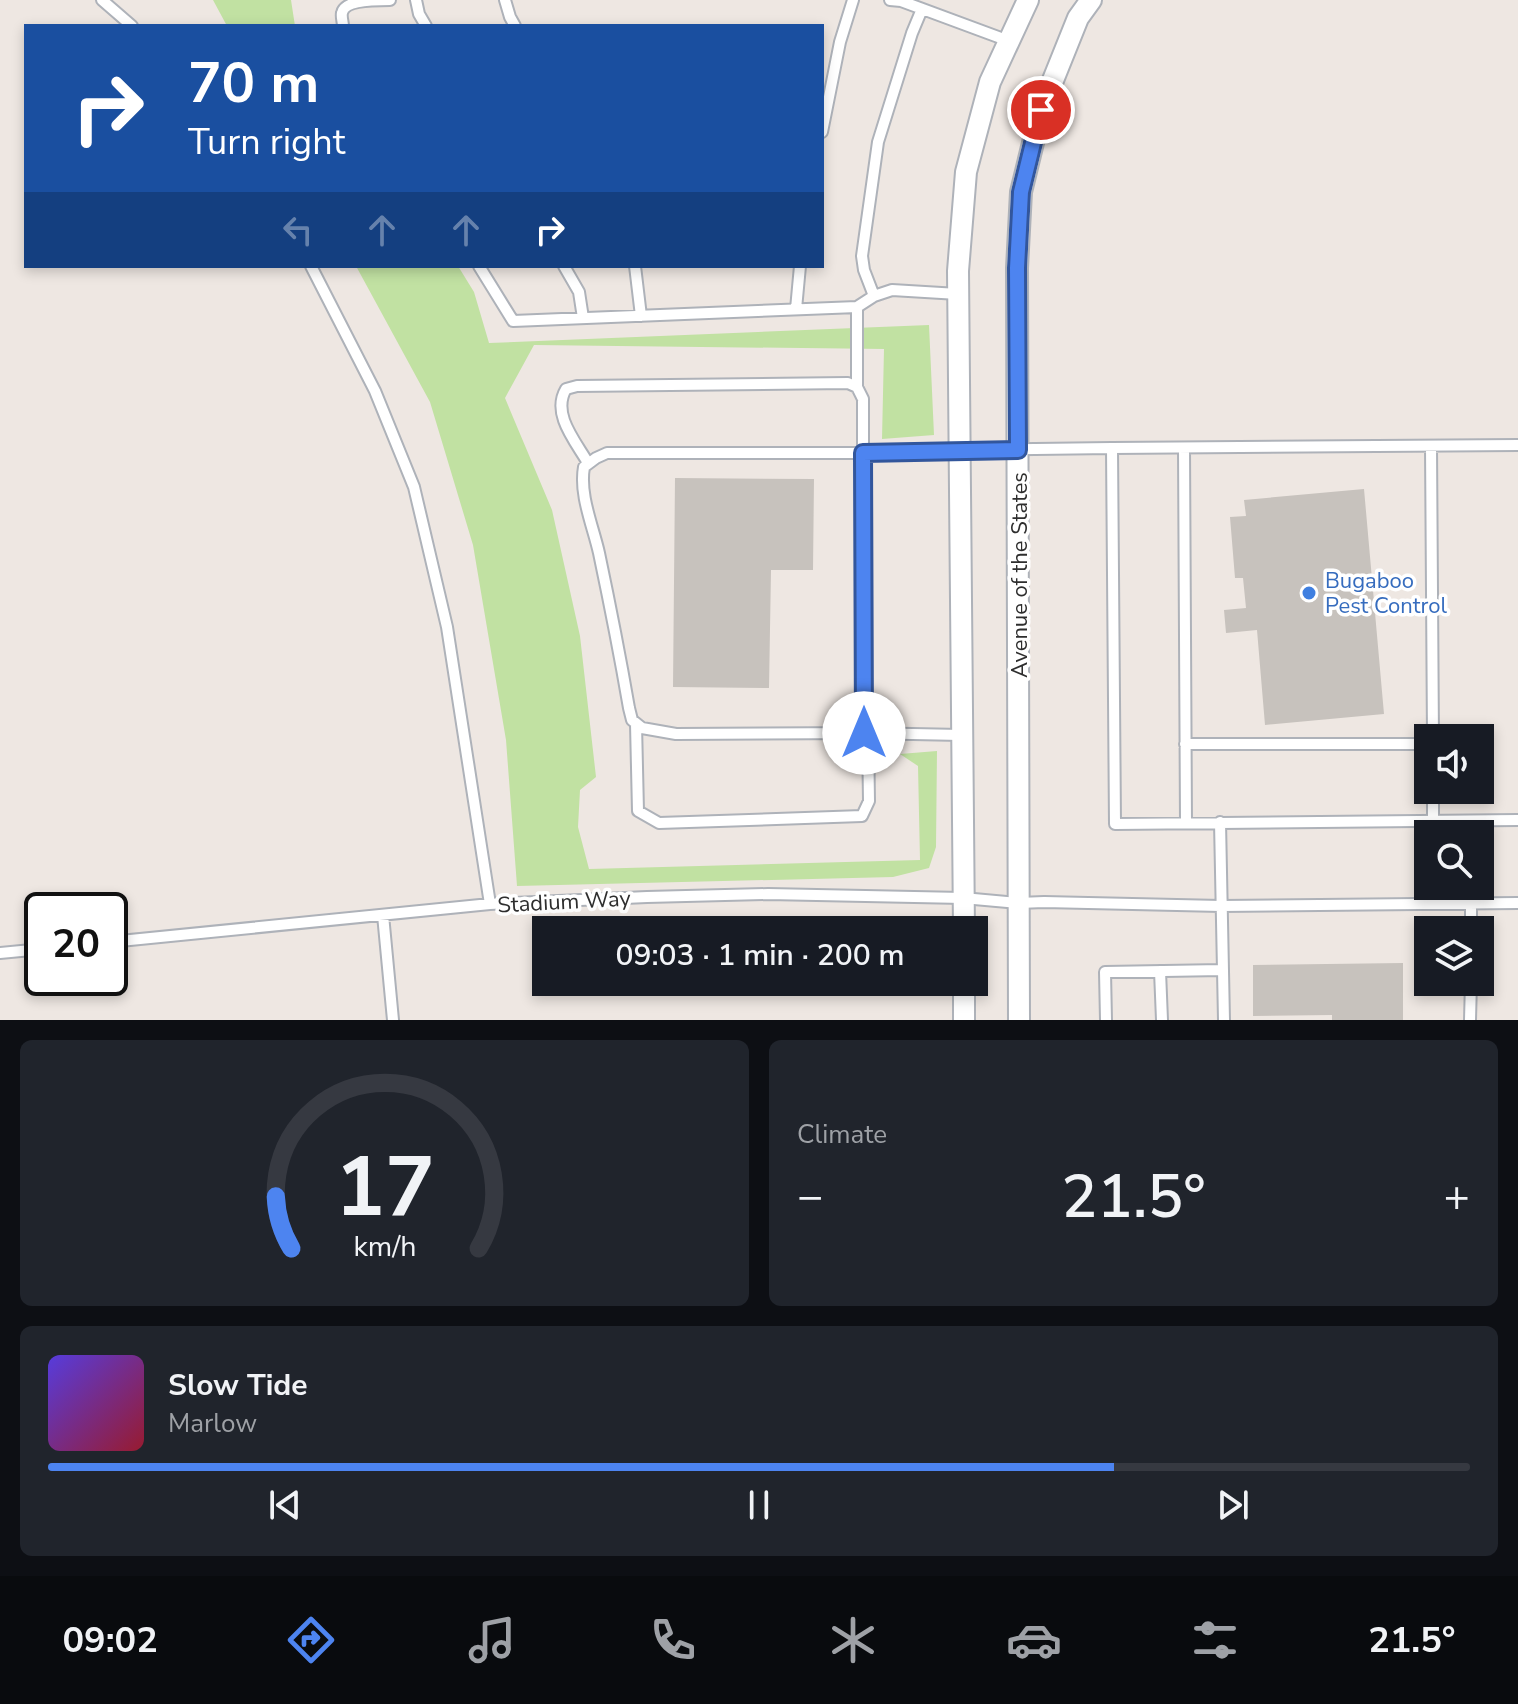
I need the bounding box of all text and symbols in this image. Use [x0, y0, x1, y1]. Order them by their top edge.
text: 70 m [188, 45, 319, 122]
icon: right [56, 56, 160, 160]
pin [1007, 76, 1075, 144]
icon: arrive [1019, 88, 1063, 132]
text: Turn right [188, 118, 345, 167]
icon: left [276, 208, 320, 252]
icon: ahead [360, 208, 404, 252]
icon: ahead [444, 208, 488, 252]
icon: right [528, 208, 572, 252]
street label: Avenue of the States [1005, 472, 1035, 678]
place label: Bugaboo Pest Control [1325, 566, 1447, 621]
marker: Bugaboo Pest Control [1300, 584, 1318, 602]
position arrow [822, 691, 906, 775]
map controls [1414, 724, 1494, 996]
button: sound [1414, 724, 1494, 804]
button: search [1414, 820, 1494, 900]
street label: Stadium Way [497, 883, 632, 920]
speed limit sign: 20 [24, 892, 128, 996]
button: layers [1414, 916, 1494, 996]
text: 09:03 · 1 min · 200 m [615, 935, 905, 976]
text: Climate [797, 1117, 887, 1152]
text: 17 [335, 1131, 434, 1244]
text: 21.5° [1061, 1156, 1206, 1238]
text: − [797, 1167, 823, 1227]
text: + [1444, 1167, 1470, 1227]
text: km/h [353, 1227, 416, 1266]
text: Slow Tide [168, 1365, 308, 1406]
text: Marlow [168, 1406, 257, 1441]
icon: previous [263, 1483, 307, 1527]
icon: pause [737, 1483, 781, 1527]
icon: next [1211, 1483, 1255, 1527]
icon: directions [283, 1612, 339, 1668]
icon: music [464, 1612, 520, 1668]
icon: phone [645, 1612, 701, 1668]
icon: climate [825, 1612, 881, 1668]
icon: car [1006, 1612, 1062, 1668]
icon: filters [1187, 1612, 1243, 1668]
text: 09:02 [62, 1616, 158, 1665]
text: 21.5° [1368, 1616, 1456, 1665]

